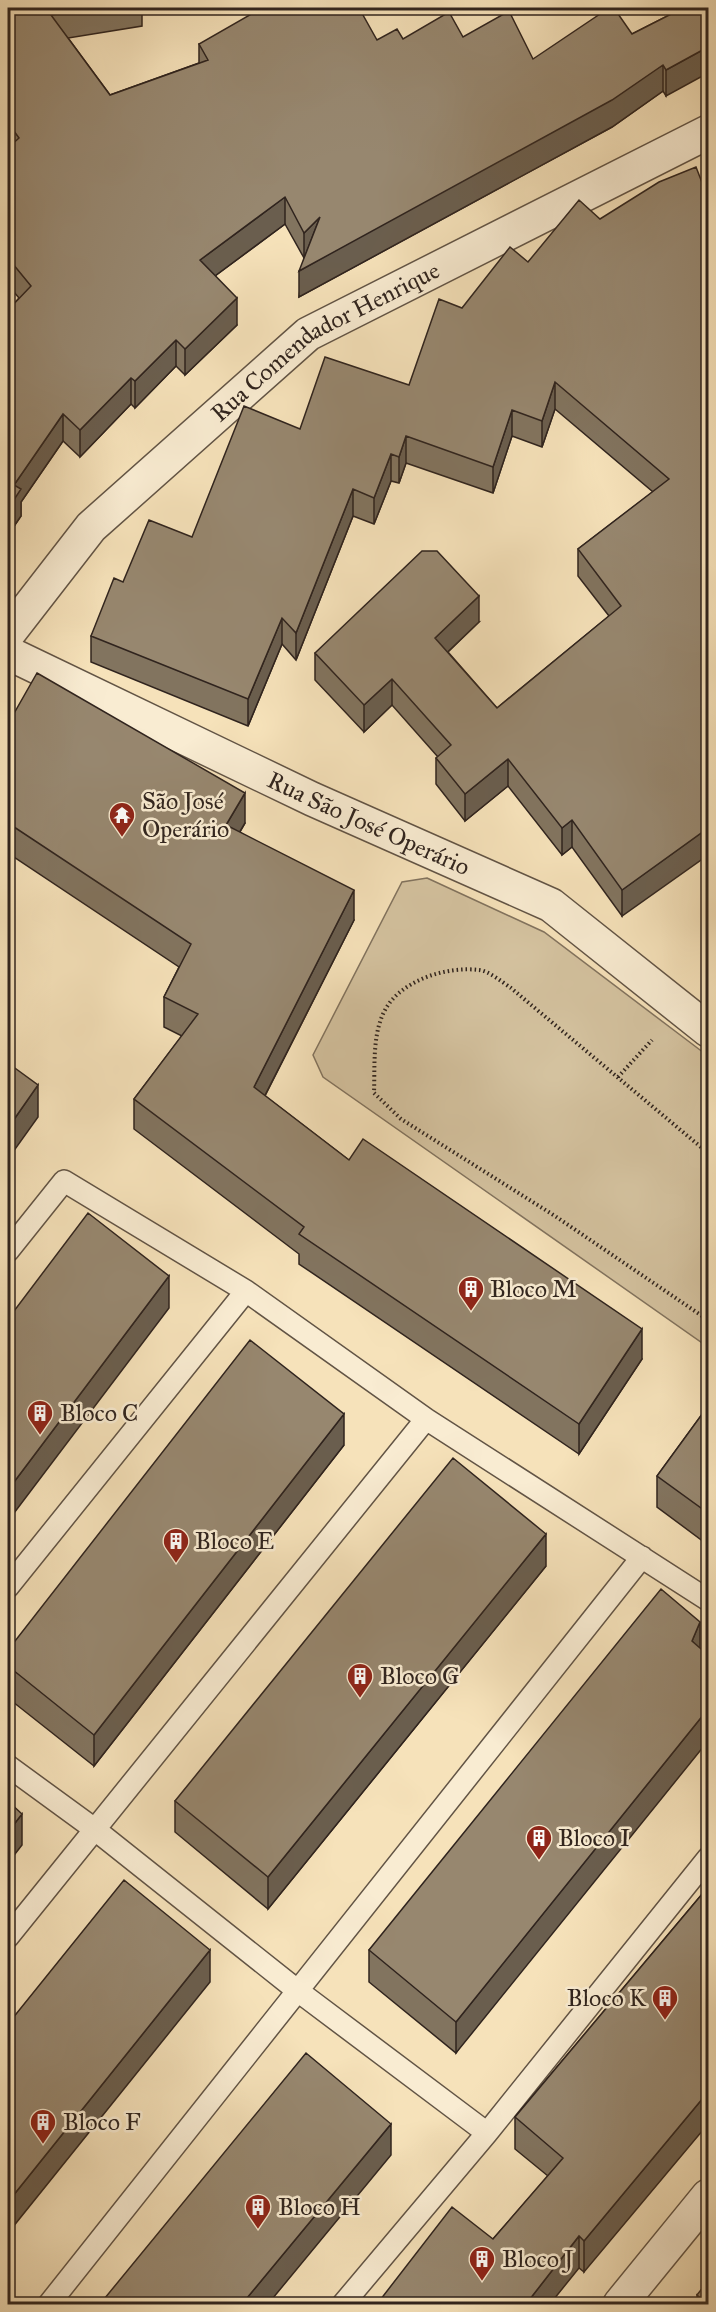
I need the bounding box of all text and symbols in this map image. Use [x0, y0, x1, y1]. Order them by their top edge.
street label: Rua Comendador Henrique [205, 255, 444, 428]
street label: Rua São José Operário [263, 765, 475, 882]
place label: São José Operário [142, 786, 229, 844]
temple icon: São José Operário [107, 800, 137, 838]
building icon: Bloco M [456, 1274, 486, 1312]
place label: Bloco M [490, 1274, 577, 1304]
building icon: Bloco C [25, 1398, 55, 1436]
place label: Bloco C [60, 1398, 138, 1428]
building icon: Bloco E [161, 1526, 191, 1564]
place label: Bloco E [195, 1526, 274, 1556]
building icon: Bloco G [345, 1661, 375, 1699]
place label: Bloco G [380, 1661, 460, 1691]
building icon: Bloco I [524, 1823, 554, 1861]
place label: Bloco I [558, 1823, 630, 1853]
place label: Bloco K [567, 1983, 647, 2013]
building icon: Bloco K [650, 1983, 680, 2021]
building icon: Bloco F [28, 2107, 58, 2145]
place label: Bloco F [63, 2107, 141, 2137]
building icon: Bloco H [243, 2192, 273, 2230]
place label: Bloco H [278, 2192, 361, 2222]
building icon: Bloco J [467, 2244, 497, 2282]
place label: Bloco J [502, 2244, 574, 2274]

